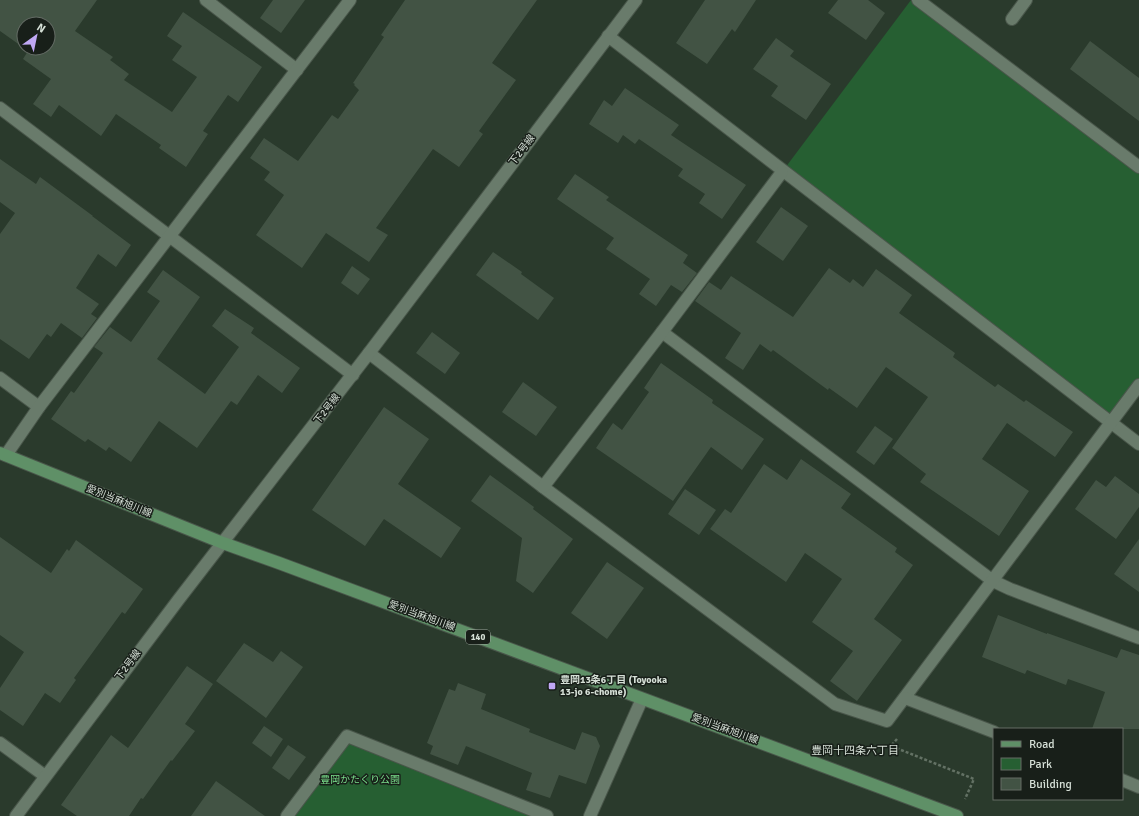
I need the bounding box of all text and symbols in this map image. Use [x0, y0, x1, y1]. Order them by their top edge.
north arrow [16, 16, 56, 56]
text: N [34, 20, 48, 36]
street label: 下2号線 [507, 132, 537, 168]
street label: 下2号線 [311, 391, 343, 427]
street label: 愛別当麻旭川線 [84, 482, 154, 520]
street label: 愛別当麻旭川線 [387, 598, 457, 634]
road number: 140 [466, 630, 490, 644]
street label: 下2号線 [113, 647, 143, 683]
place label: 豊岡13条6丁目 (Toyooka 13-jo 6-chome) [560, 674, 667, 698]
marker: 豊岡13条6丁目 (Toyooka 13-jo 6-chome) [547, 681, 557, 691]
street label: 愛別当麻旭川線 [690, 711, 760, 747]
legend [993, 728, 1123, 800]
text: Road [1029, 737, 1055, 752]
district label: 豊岡十四条六丁目 [811, 744, 899, 757]
text: Park [1029, 757, 1052, 772]
park label: 豊岡かたくり公園 [320, 774, 400, 786]
text: Building [1029, 777, 1072, 792]

